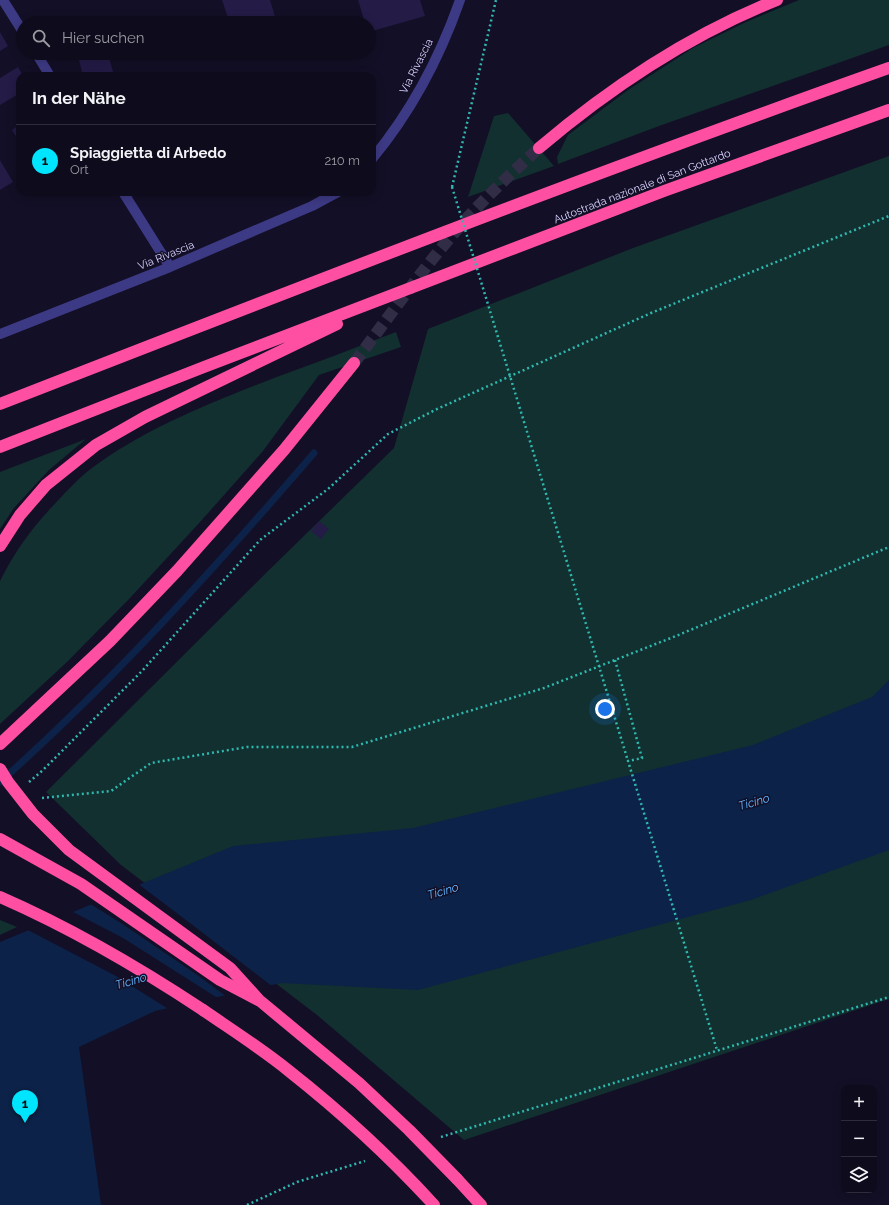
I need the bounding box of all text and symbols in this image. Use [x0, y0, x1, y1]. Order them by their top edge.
search box [16, 16, 376, 60]
icon: search [30, 27, 52, 49]
text: Hier suchen [62, 29, 145, 47]
street label: Via Rivascia [397, 37, 436, 96]
text: In der Nähe [32, 88, 126, 108]
text: Spiaggietta di Arbedo [70, 144, 226, 162]
street label: Autostrada nazionale di San Gottardo [552, 146, 733, 226]
text: 1 [42, 153, 48, 168]
text: 210 m [324, 153, 360, 168]
text: Ort [70, 162, 89, 177]
street label: Via Rivascia [136, 238, 196, 273]
your location [595, 699, 615, 719]
water label: Ticino [737, 791, 771, 813]
water label: Ticino [426, 880, 460, 902]
water label: Ticino [114, 970, 148, 992]
map controls [841, 1085, 877, 1193]
button: + [841, 1085, 877, 1121]
pin: 1 [12, 1090, 38, 1123]
button: − [841, 1121, 877, 1157]
button: layers [841, 1157, 877, 1193]

